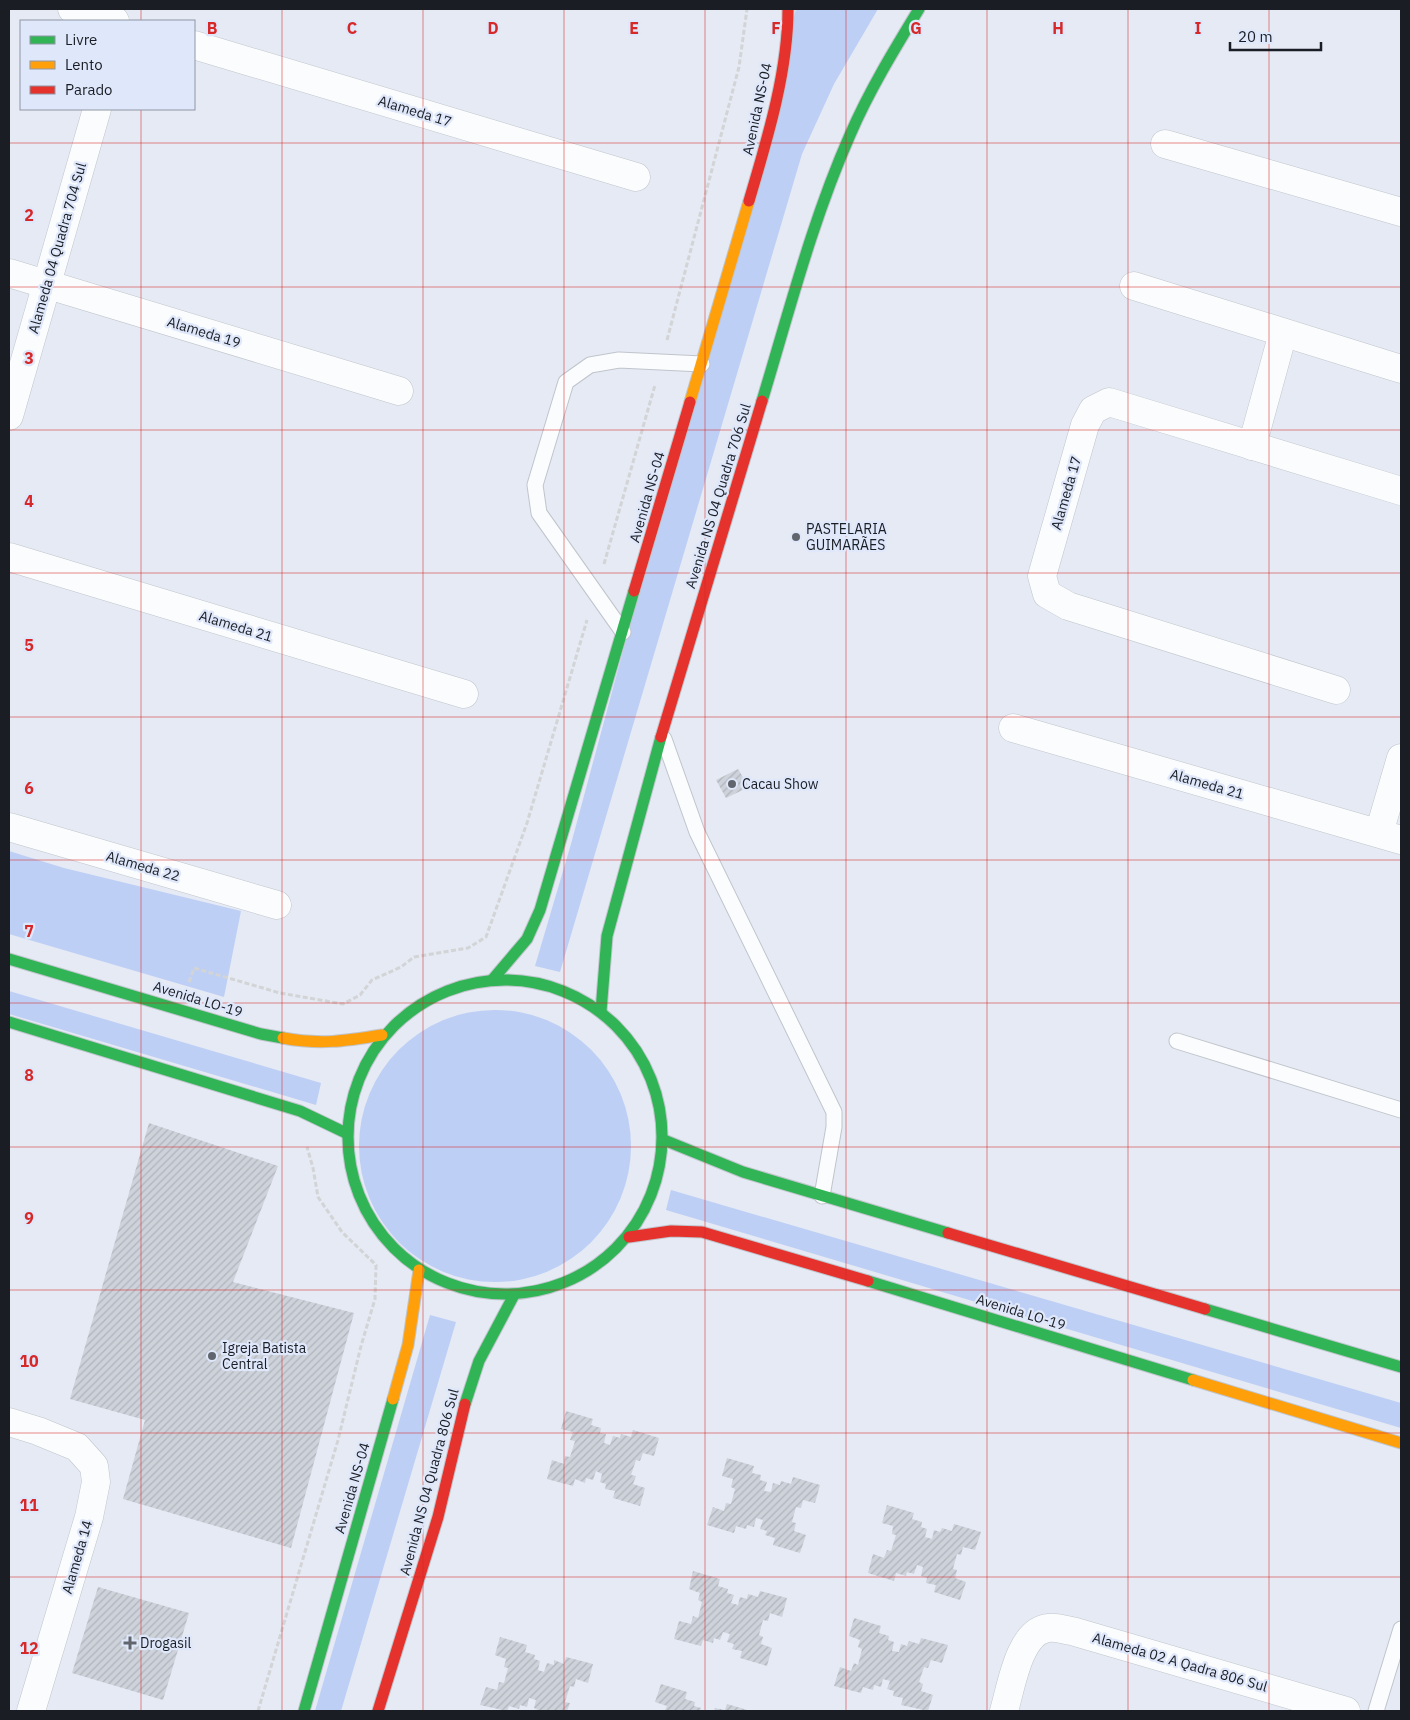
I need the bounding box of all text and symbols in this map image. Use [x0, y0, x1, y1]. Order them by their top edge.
text: B [207, 18, 218, 38]
text: C [347, 18, 357, 38]
text: D [487, 18, 499, 38]
text: E [629, 18, 639, 38]
text: F [771, 18, 781, 38]
text: G [910, 18, 922, 38]
text: H [1052, 18, 1064, 38]
text: I [1195, 18, 1202, 38]
legend [20, 20, 195, 110]
scale bar [1230, 20, 1321, 52]
text: 20 m [1238, 27, 1273, 46]
text: Livre [65, 30, 97, 49]
text: Lento [65, 55, 103, 74]
street label: Avenida NS-04 [738, 61, 776, 157]
text: Parado [65, 80, 113, 99]
street label: Alameda 17 [376, 91, 454, 131]
street label: Alameda 04 Quadra 704 Sul [24, 160, 90, 335]
text: 2 [24, 205, 34, 225]
street label: Alameda 19 [165, 312, 243, 352]
text: 3 [24, 348, 34, 368]
street label: Avenida NS 04 Quadra 706 Sul [681, 401, 755, 591]
street label: Avenida NS-04 [625, 449, 669, 545]
street label: Alameda 17 [1047, 454, 1085, 532]
text: 4 [24, 491, 34, 511]
place label: PASTELARIA GUIMARÃES [806, 520, 887, 554]
marker: PASTELARIA GUIMARÃES [790, 531, 802, 543]
street label: Alameda 21 [197, 606, 275, 646]
text: 5 [24, 635, 34, 655]
street label: Alameda 21 [1168, 765, 1246, 803]
place label: Cacau Show [742, 775, 819, 793]
text: 6 [24, 778, 34, 798]
marker: Cacau Show [726, 778, 738, 790]
street label: Alameda 22 [104, 847, 182, 885]
text: 7 [24, 921, 34, 941]
street label: Avenida LO-19 [151, 977, 245, 1021]
text: 8 [24, 1065, 34, 1085]
text: 9 [24, 1208, 34, 1228]
street label: Avenida LO-19 [974, 1290, 1068, 1334]
place label: Igreja Batista Central [222, 1339, 307, 1373]
marker: Igreja Batista Central [206, 1350, 218, 1362]
text: 10 [19, 1351, 39, 1371]
street label: Avenida NS 04 Quadra 806 Sul [395, 1386, 463, 1577]
street label: Avenida NS-04 [330, 1440, 374, 1536]
text: 11 [19, 1495, 39, 1515]
street label: Alameda 14 [58, 1518, 96, 1596]
street label: Alameda 02 A Qadra 806 Sul [1090, 1628, 1270, 1696]
place label: Drogasil [140, 1634, 191, 1652]
marker: Drogasil [124, 1637, 136, 1649]
text: 12 [19, 1638, 39, 1658]

